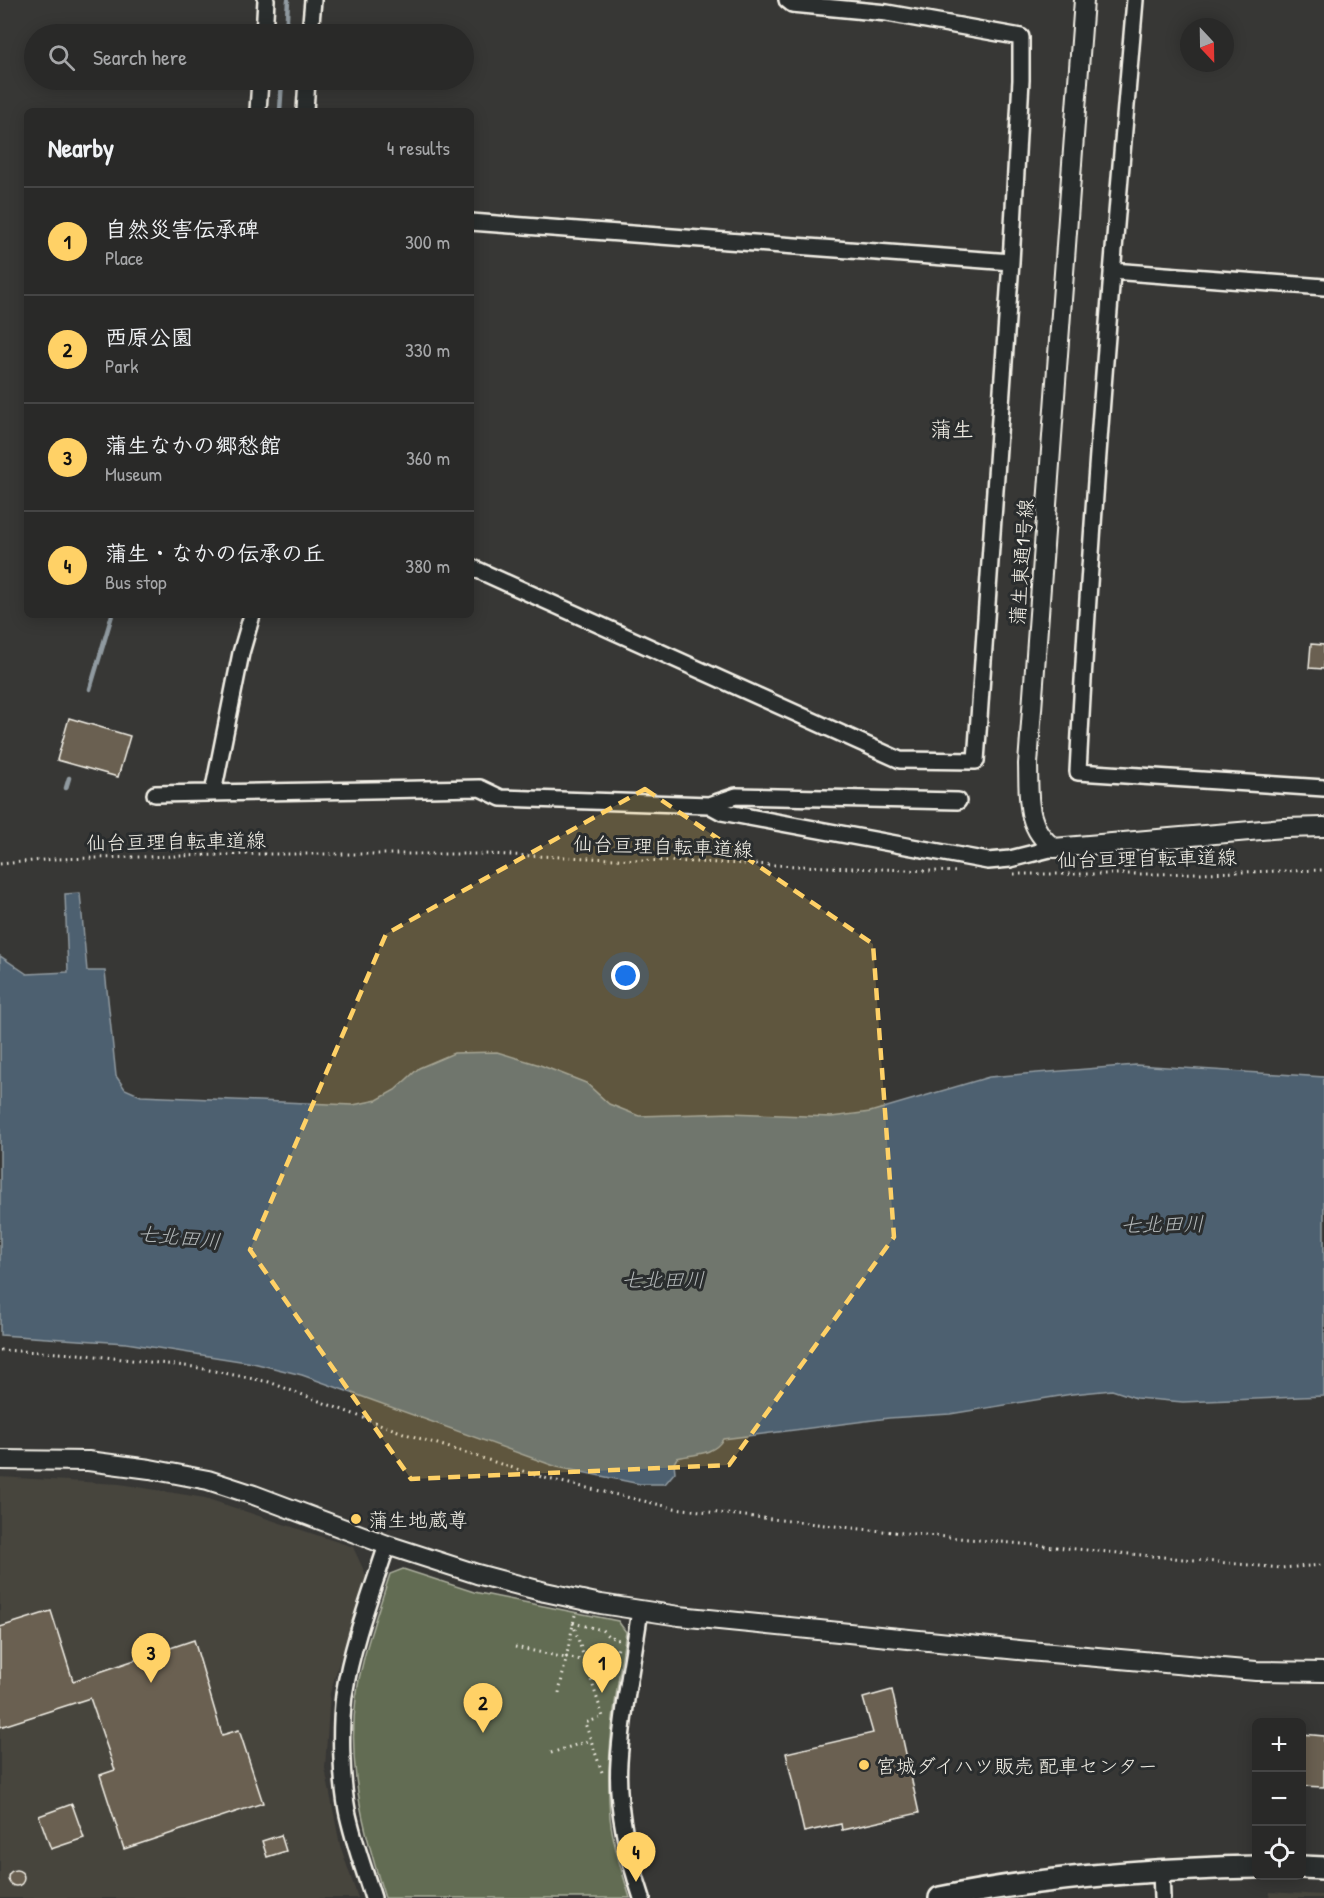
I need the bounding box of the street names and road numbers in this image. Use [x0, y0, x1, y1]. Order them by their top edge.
street label: 蒲生東通1号線 [1003, 498, 1039, 626]
street label: 仙台亘理自転車道線 [86, 826, 266, 856]
street label: 仙台亘理自転車道線 [573, 829, 753, 863]
street label: 仙台亘理自転車道線 [1057, 843, 1237, 873]

